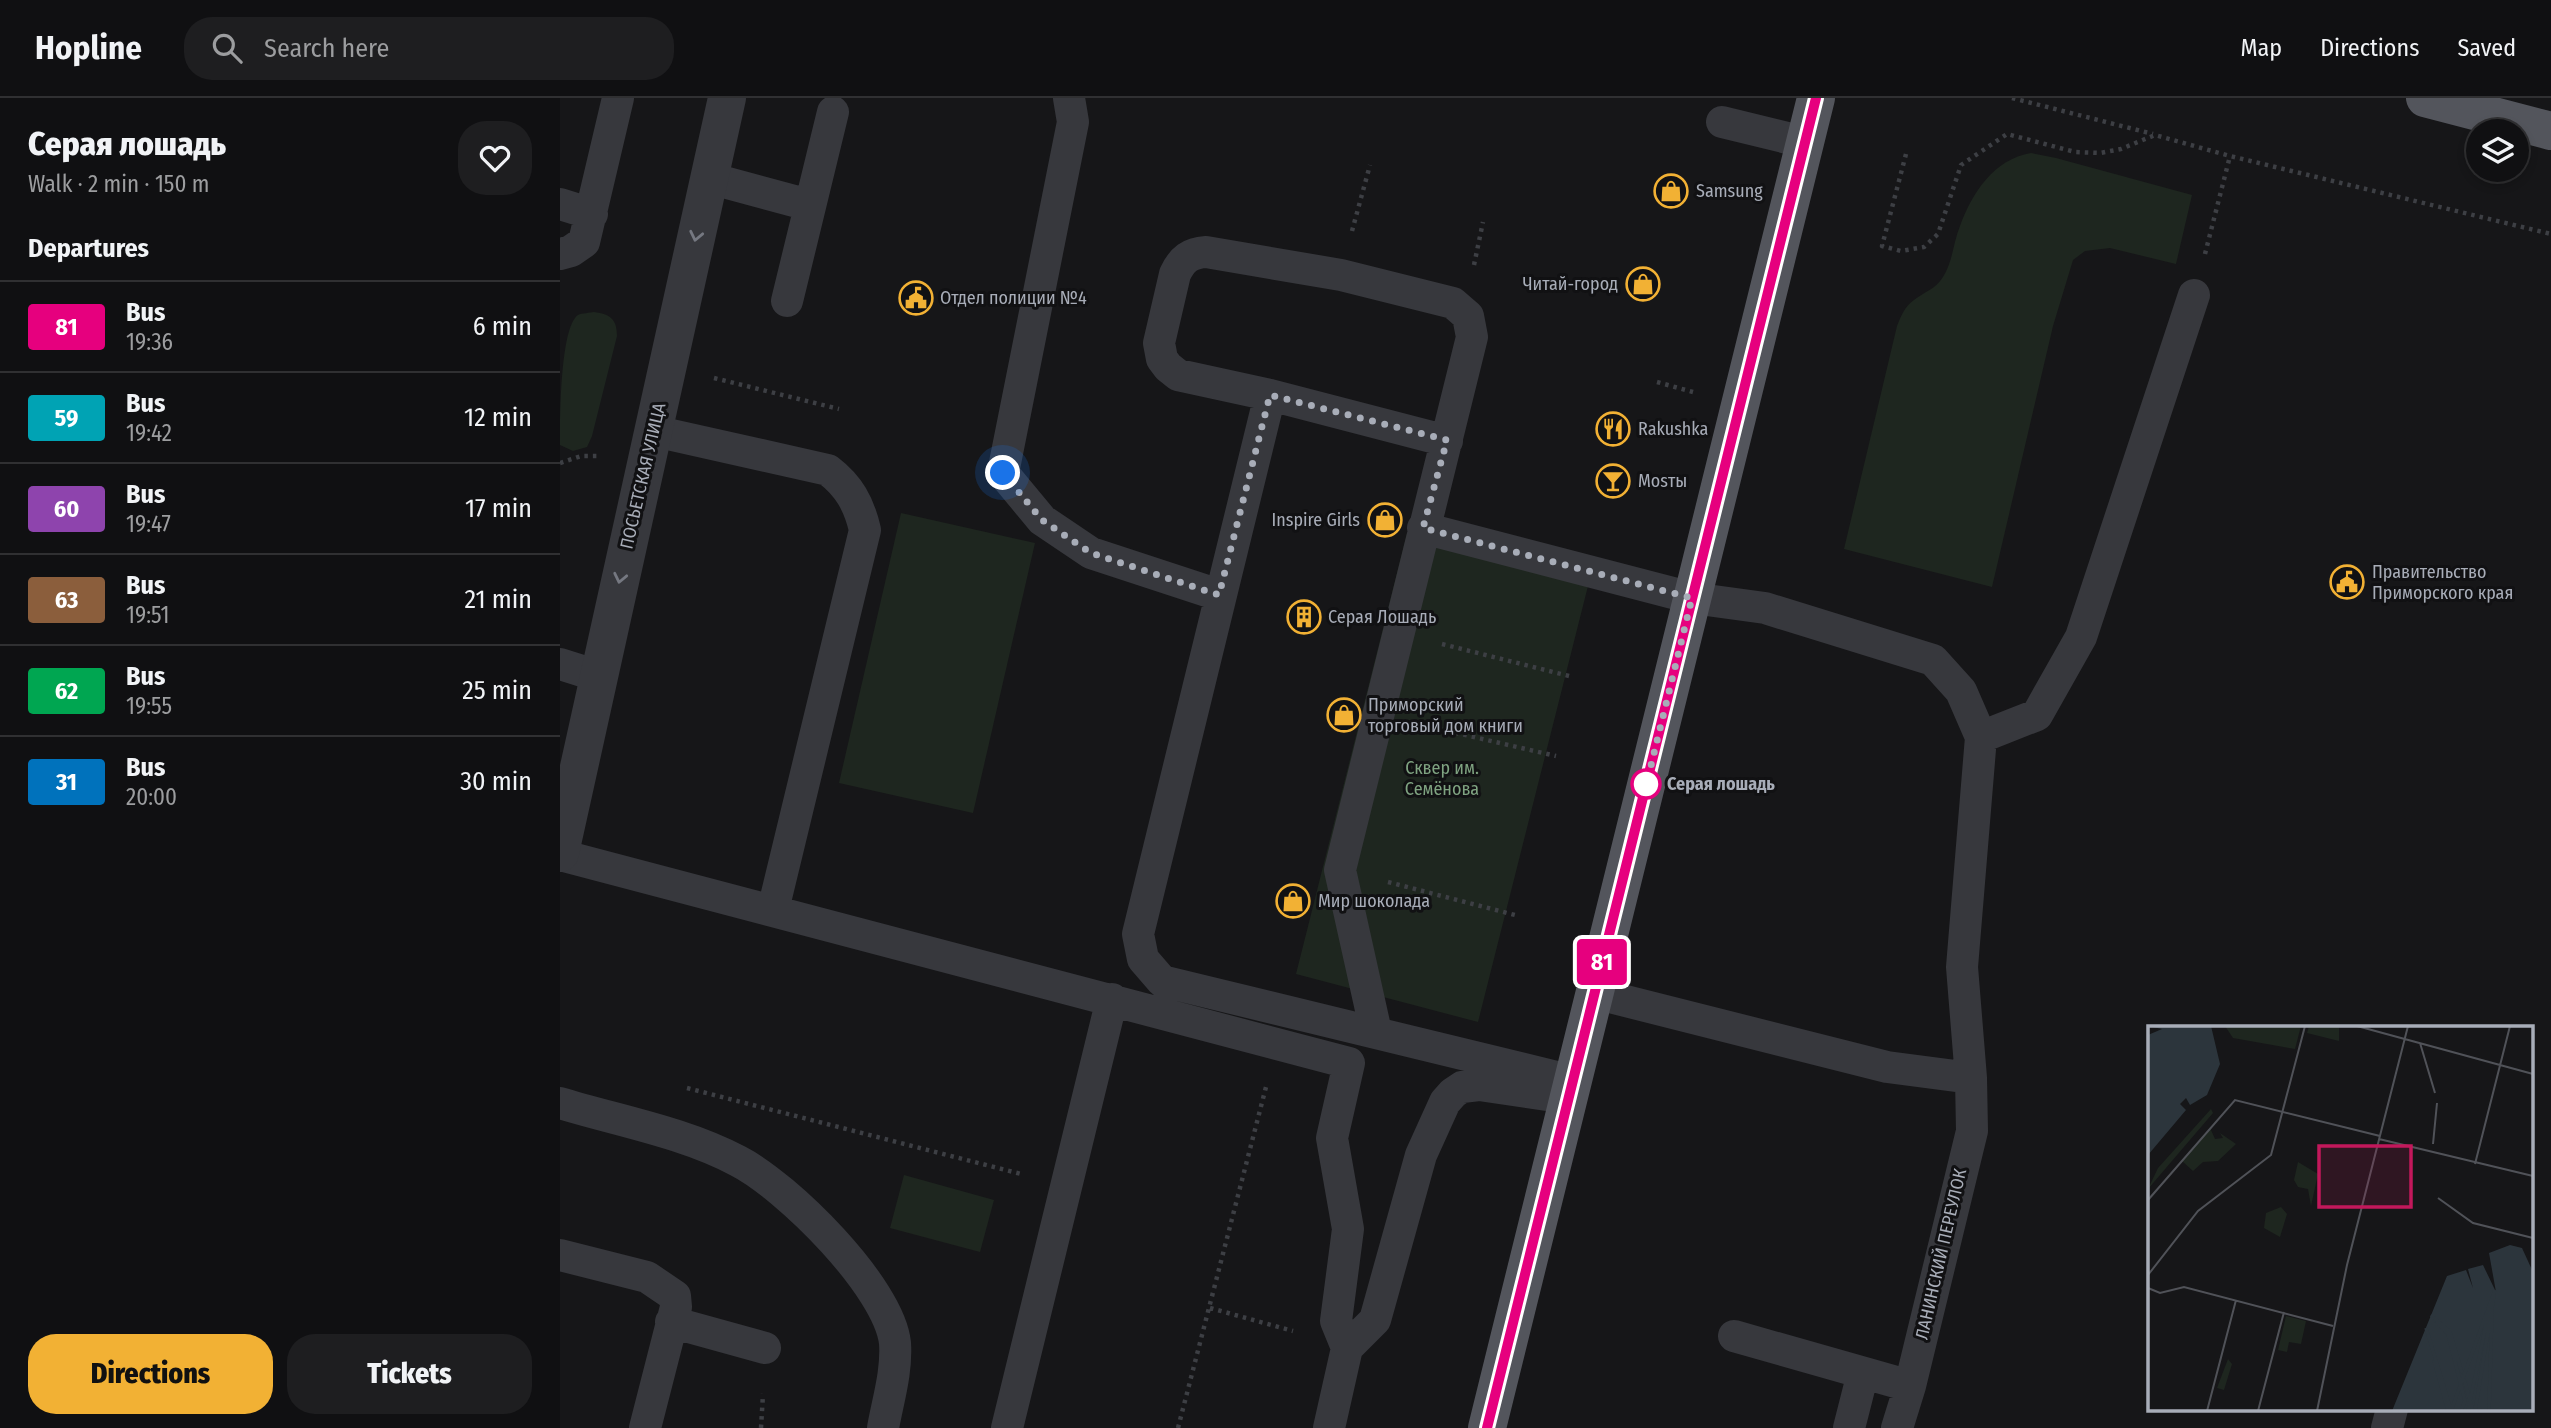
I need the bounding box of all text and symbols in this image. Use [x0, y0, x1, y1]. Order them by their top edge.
search box [184, 17, 674, 80]
text: Hopline [35, 28, 142, 68]
icon: search [208, 29, 246, 67]
text: Search here [264, 33, 389, 64]
text: Map [2241, 34, 2282, 62]
text: Directions [2320, 34, 2419, 62]
text: Saved [2457, 34, 2516, 62]
map controls [2466, 119, 2529, 182]
button: layers [2466, 119, 2529, 182]
button: heart [458, 121, 532, 195]
text: Серая лошадь [28, 124, 226, 164]
text: Walk · 2 min · 150 m [28, 170, 210, 198]
shop icon: Samsung [1652, 172, 1690, 210]
place label: Samsung [1696, 180, 1763, 202]
one-way arrow [690, 230, 704, 242]
text: Departures [28, 233, 149, 264]
shop icon: Читай-город [1624, 265, 1662, 303]
place label: Читай-город [1523, 273, 1618, 295]
public building icon: Отдел полиции №4 [897, 279, 935, 317]
place label: Отдел полиции №4 [940, 287, 1087, 309]
text: Bus [126, 297, 165, 328]
text: 6 min [473, 311, 532, 342]
text: 81 [55, 313, 78, 341]
text: 19:36 [126, 328, 173, 356]
text: Bus [126, 388, 165, 419]
street label: ПОСЬЕТСКАЯ УЛИЦА [615, 400, 671, 551]
text: 12 min [464, 402, 532, 433]
text: 59 [55, 404, 78, 432]
restaurant icon: Rakushka [1594, 410, 1632, 448]
place label: Rakushka [1638, 418, 1708, 440]
text: 19:42 [126, 419, 172, 447]
your location [985, 455, 1020, 490]
bar icon: Mosты [1594, 462, 1632, 500]
place label: Mosты [1638, 470, 1687, 492]
text: Bus [126, 479, 165, 510]
text: 17 min [465, 493, 532, 524]
text: 60 [54, 495, 79, 523]
shop icon: Inspire Girls [1366, 501, 1404, 539]
place label: Inspire Girls [1272, 509, 1360, 531]
text: 19:47 [126, 510, 171, 538]
place label: Правительство Приморского края [2372, 561, 2513, 604]
public building icon: Правительство Приморского края [2328, 563, 2366, 601]
text: Bus [126, 570, 165, 601]
one-way arrow [613, 572, 628, 584]
text: 21 min [465, 584, 532, 615]
text: 63 [55, 586, 78, 614]
building icon: Серая Лошадь [1285, 598, 1323, 636]
text: 19:51 [126, 601, 170, 629]
place label: Серая Лошадь [1328, 606, 1436, 628]
text: Bus [126, 661, 165, 692]
text: 25 min [462, 675, 532, 706]
text: 62 [55, 677, 78, 705]
text: 19:55 [126, 692, 172, 720]
place label: Приморский торговый дом книги [1368, 694, 1523, 737]
shop icon: Приморский торговый дом книги [1325, 696, 1363, 734]
text: Bus [126, 752, 165, 783]
park label: Сквер им. Семёнова [1405, 757, 1479, 800]
text: 30 min [460, 766, 532, 797]
text: 31 [56, 768, 77, 796]
marker: Серая лошадь [1631, 769, 1661, 799]
place label: Серая лошадь [1667, 773, 1775, 795]
text: 20:00 [126, 783, 177, 811]
shop icon: Мир шоколада [1274, 882, 1312, 920]
place label: Мир шоколада [1318, 890, 1430, 912]
line badge: 81 [1570, 939, 1634, 985]
text: 81 [1591, 948, 1613, 976]
inset map [2148, 1026, 2534, 1410]
street label: ЛАНИНСКИЙ ПЕРЕУЛОК [1911, 1166, 1971, 1342]
button: Directions [28, 1334, 273, 1414]
button: Tickets [287, 1334, 532, 1414]

